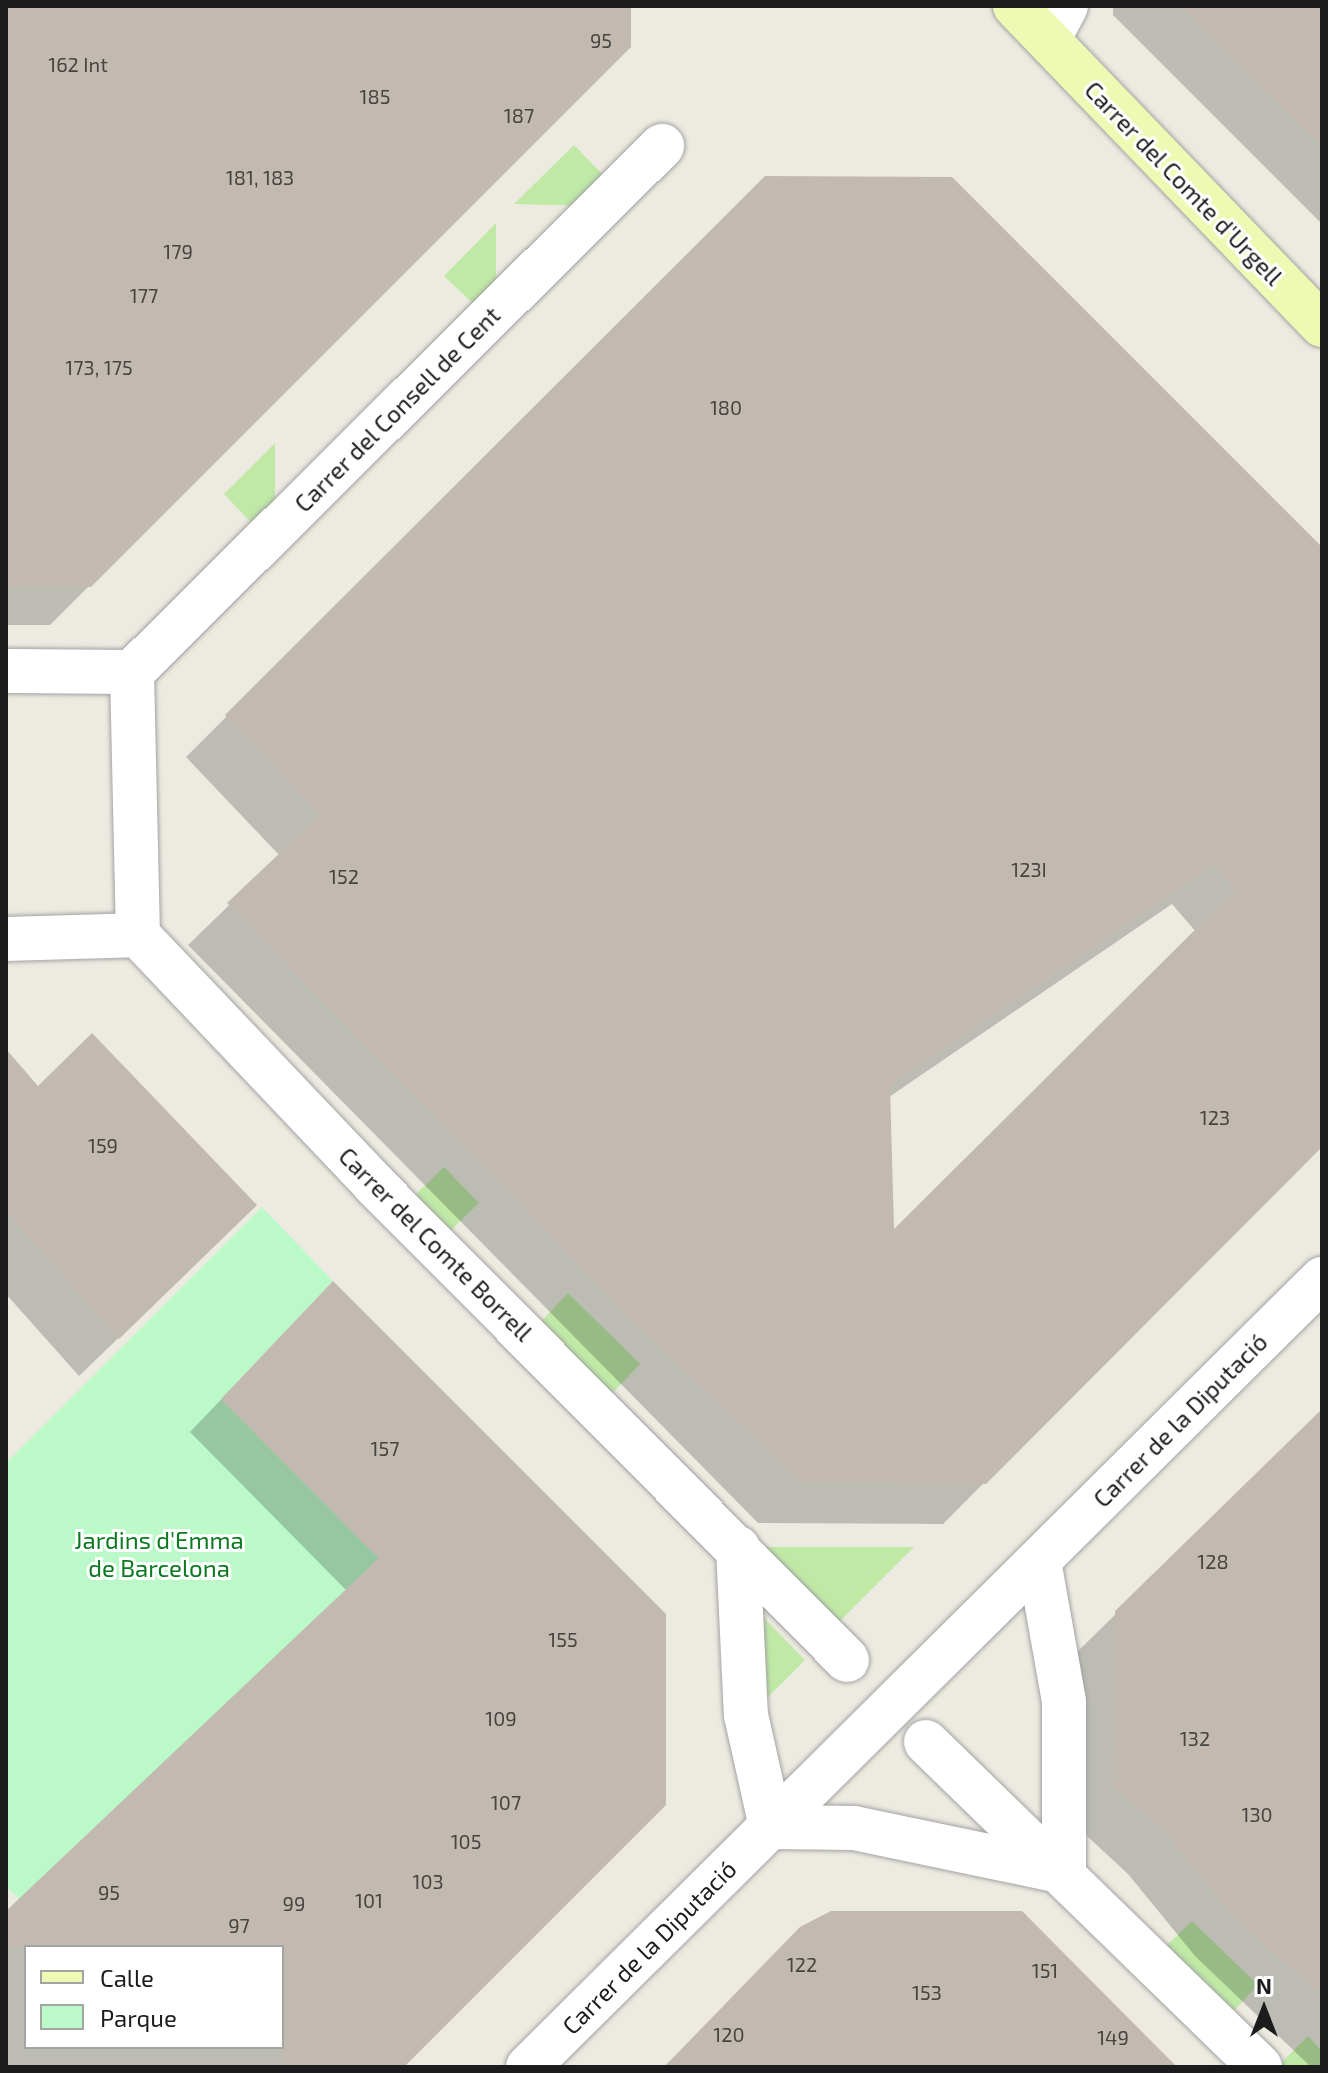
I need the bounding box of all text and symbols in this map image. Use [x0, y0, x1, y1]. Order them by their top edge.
house number: 95 [590, 28, 612, 52]
house number: 162 Int [48, 52, 108, 76]
street label: Carrer del Comte d'Urgell [1079, 75, 1289, 291]
house number: 185 [360, 84, 390, 108]
house number: 187 [504, 103, 534, 127]
house number: 181, 183 [226, 165, 294, 189]
house number: 179 [163, 239, 193, 263]
house number: 177 [130, 283, 158, 307]
street label: Carrer del Consell de Cent [288, 300, 506, 518]
house number: 173, 175 [65, 355, 133, 379]
house number: 180 [710, 395, 742, 419]
house number: 123I [1011, 857, 1047, 881]
house number: 152 [329, 864, 359, 888]
house number: 123 [1200, 1105, 1230, 1129]
house number: 159 [88, 1133, 118, 1157]
street label: Carrer del Comte Borrell [333, 1141, 539, 1347]
street label: Carrer de la Diputació [1087, 1327, 1273, 1513]
house number: 157 [371, 1436, 399, 1460]
park label: Jardins d'Emma de Barcelona [74, 1526, 244, 1582]
house number: 128 [1197, 1549, 1229, 1573]
house number: 155 [548, 1627, 578, 1651]
house number: 109 [485, 1706, 517, 1730]
house number: 132 [1180, 1726, 1210, 1750]
house number: 107 [491, 1790, 521, 1814]
house number: 130 [1241, 1802, 1273, 1826]
house number: 105 [451, 1829, 481, 1853]
street label: Carrer de la Diputació [556, 1854, 742, 2040]
house number: 103 [412, 1869, 444, 1893]
house number: 95 [98, 1880, 120, 1904]
house number: 101 [355, 1888, 383, 1912]
house number: 99 [283, 1891, 305, 1915]
house number: 97 [228, 1913, 250, 1937]
legend [24, 1945, 284, 2049]
house number: 122 [787, 1952, 817, 1976]
house number: 151 [1032, 1958, 1058, 1982]
text: Calle [100, 1963, 154, 1992]
north arrow [1224, 1969, 1304, 2049]
text: N [1256, 1972, 1272, 1998]
house number: 153 [912, 1980, 942, 2004]
text: Parque [100, 2003, 177, 2032]
house number: 120 [713, 2022, 745, 2046]
house number: 149 [1097, 2025, 1129, 2049]

